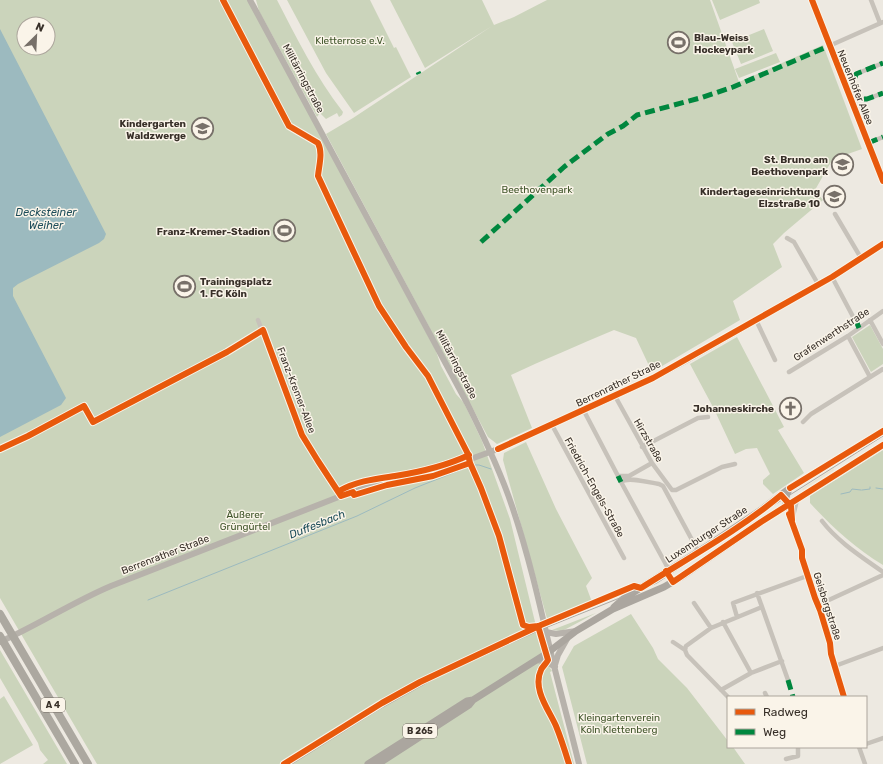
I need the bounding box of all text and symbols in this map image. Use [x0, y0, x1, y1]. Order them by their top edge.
north arrow [16, 16, 56, 56]
text: N [34, 20, 46, 35]
sports icon: Blau-Weiss Hockeypark [666, 30, 692, 56]
place label: Blau-Weiss Hockeypark [694, 32, 754, 56]
park label: Kletterrose e.V. [315, 35, 385, 47]
street label: Militärringstraße [280, 42, 327, 115]
street label: Neuenhöfer Allee [835, 48, 876, 127]
school or university icon: Kindergarten Waldzwerge [189, 116, 215, 142]
place label: Kindergarten Waldzwerge [120, 118, 186, 142]
school or university icon: St. Bruno am Beethovenpark [830, 152, 856, 178]
place label: St. Bruno am Beethovenpark [751, 154, 828, 178]
park label: Beethovenpark [502, 184, 573, 196]
school or university icon: Kindertageseinrichtung Elzstraße 10 [822, 184, 848, 210]
place label: Kindertageseinrichtung Elzstraße 10 [700, 186, 820, 210]
water label: Decksteiner Weiher [15, 206, 77, 232]
sports icon: Franz-Kremer-Stadion [272, 218, 298, 244]
place label: Franz-Kremer-Stadion [157, 226, 270, 238]
sports icon: Trainingsplatz 1. FC Köln [172, 274, 198, 300]
place label: Trainingsplatz 1. FC Köln [200, 276, 272, 300]
street label: Grafenwerthstraße [791, 306, 872, 364]
street label: Militärringstraße [433, 328, 480, 401]
street label: Franz-Kremer-Allee [274, 346, 318, 435]
street label: Berrenrather Straße [574, 358, 663, 410]
church icon: Johanneskirche [777, 395, 803, 421]
place label: Johanneskirche [693, 403, 774, 415]
street label: Hirzstraße [631, 417, 666, 465]
street label: Friedrich-Engels-Straße [562, 435, 627, 540]
street label: Luxemburger Straße [663, 504, 750, 566]
water label: Duffesbach [287, 507, 347, 542]
park label: Äußerer Grüngürtel [220, 509, 270, 533]
street label: Berrenrather Straße [120, 533, 211, 577]
street label: Geisbergstraße [810, 571, 844, 642]
legend [727, 696, 867, 748]
road number: A 4 [41, 698, 65, 712]
text: Radweg [763, 705, 808, 719]
park label: Kleingartenverein Köln Klettenberg [578, 712, 660, 736]
road number: B 265 [403, 724, 437, 738]
text: Weg [763, 725, 786, 739]

